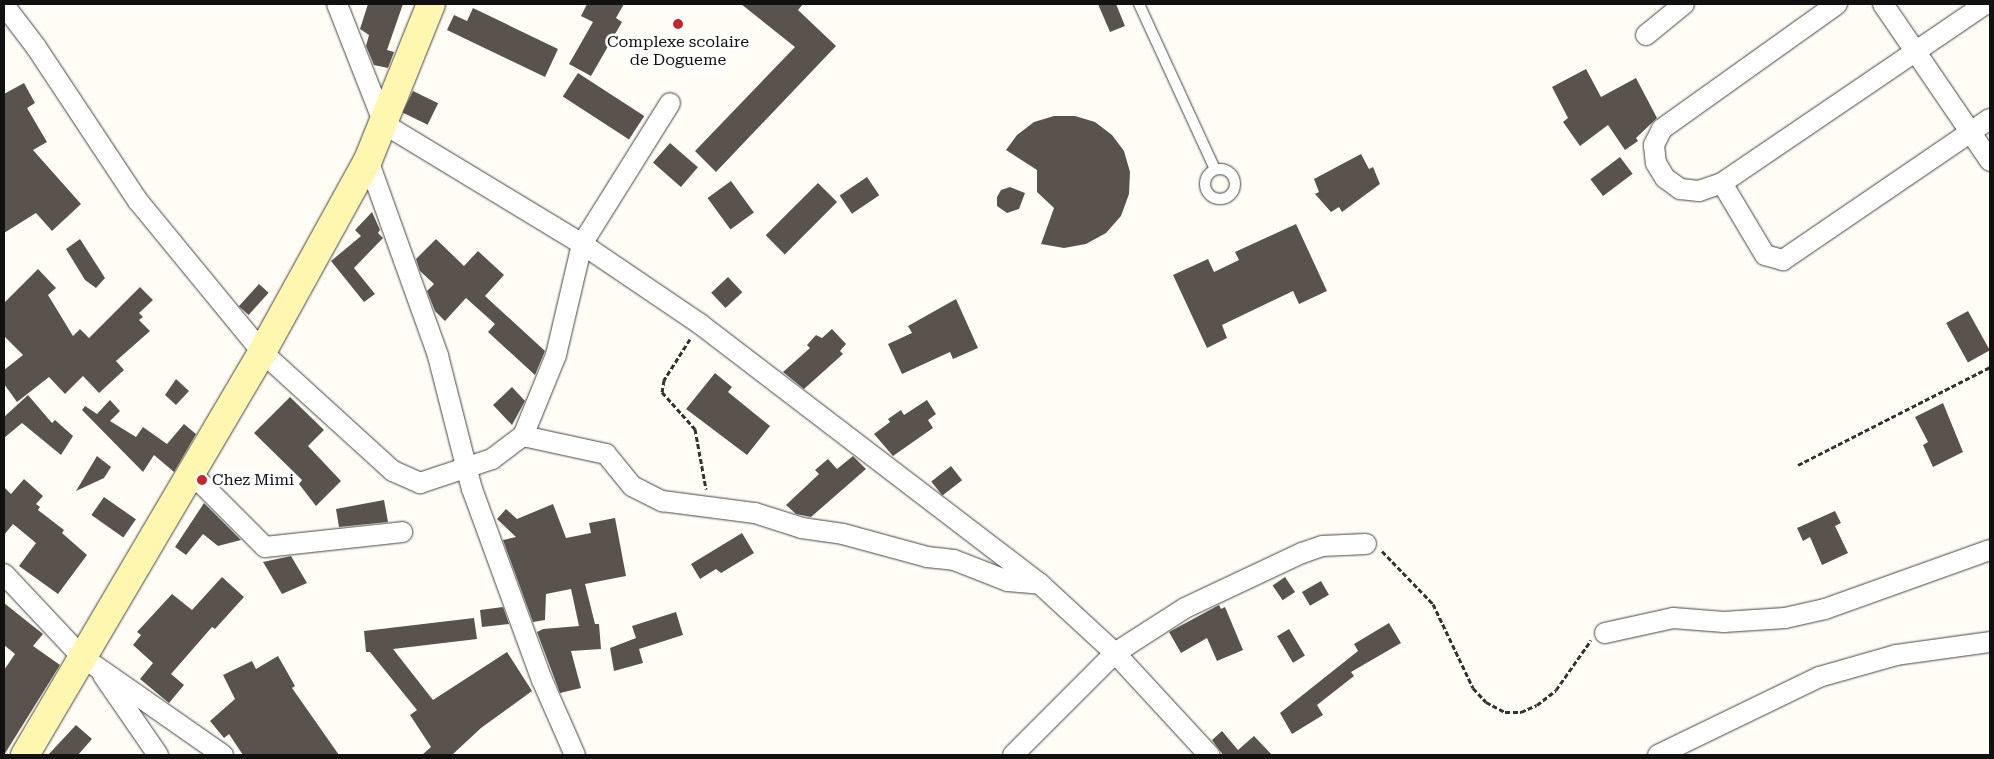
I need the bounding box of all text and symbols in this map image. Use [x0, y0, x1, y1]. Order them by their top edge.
marker: Complexe scolaire de Dogueme [672, 18, 684, 30]
place label: Complexe scolaire de Dogueme [607, 32, 749, 70]
place label: Chez Mimi [212, 470, 294, 490]
marker: Chez Mimi [196, 474, 208, 486]

